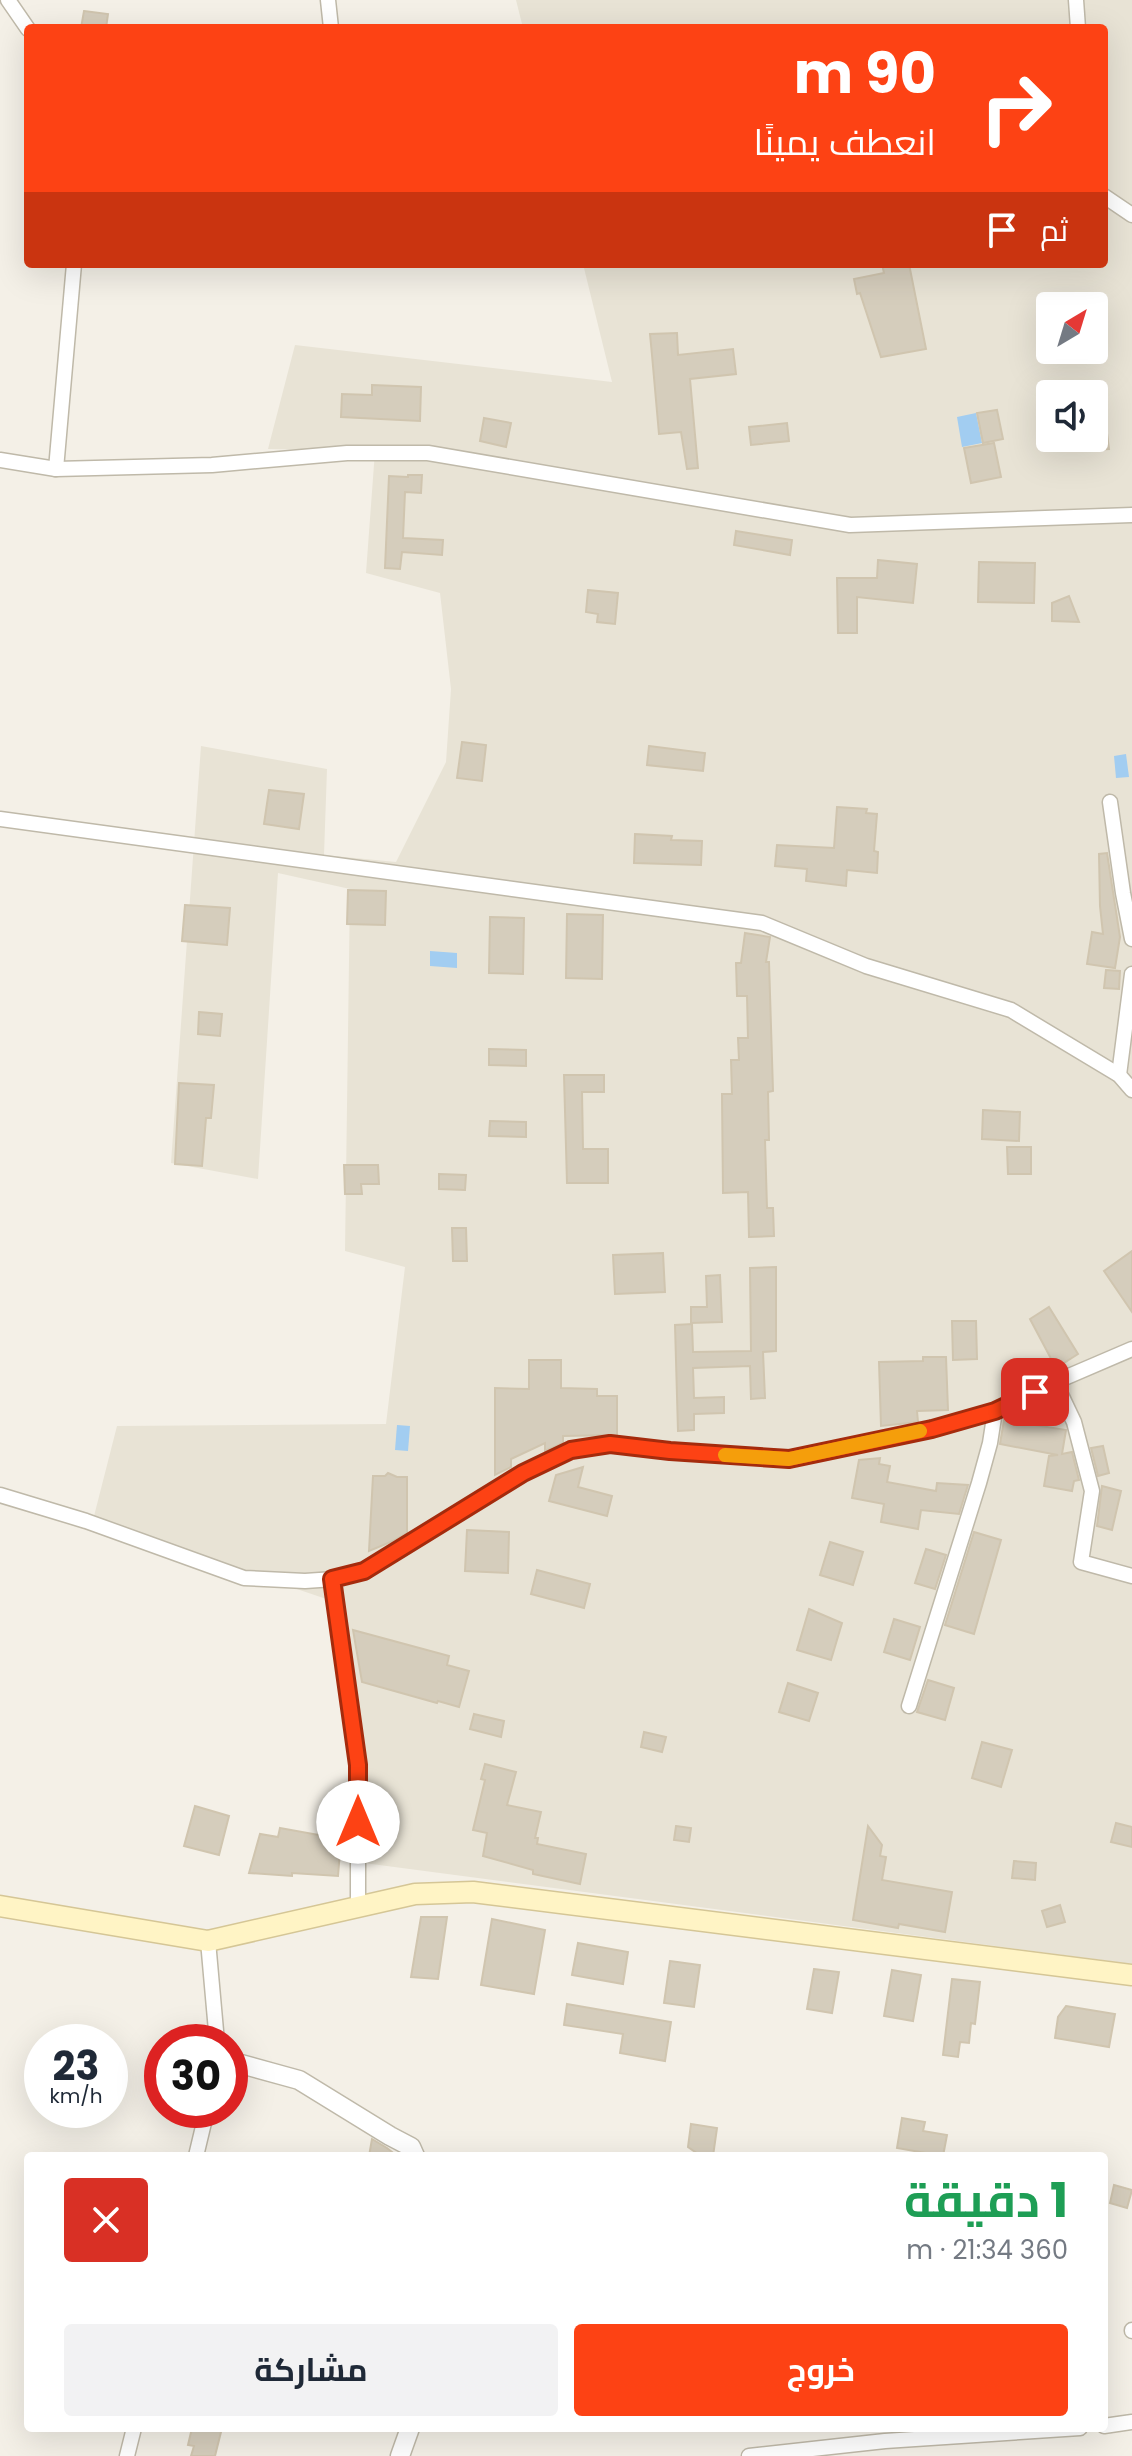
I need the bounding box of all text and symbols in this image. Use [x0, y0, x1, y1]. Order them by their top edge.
text: 90 m [794, 34, 936, 113]
icon: right [964, 56, 1068, 160]
text: انعطف يمينًا [754, 117, 936, 168]
icon: arrive [980, 208, 1024, 252]
text: ثم [1040, 209, 1068, 252]
north arrow [1036, 292, 1108, 364]
map controls [1036, 292, 1108, 452]
button: sound [1036, 380, 1108, 452]
pin [1001, 1358, 1069, 1426]
icon: arrive [1013, 1370, 1057, 1414]
position arrow [316, 1780, 400, 1864]
speed limit sign: 30 [144, 2024, 248, 2128]
text: 23 [52, 2038, 100, 2094]
text: km/h [49, 2082, 103, 2110]
text: 1 دقيقة [904, 2167, 1068, 2234]
button: close [64, 2178, 148, 2262]
text: 360 m · 21:34 [906, 2232, 1068, 2268]
button: مشاركة [64, 2324, 558, 2416]
button: خروج [574, 2324, 1068, 2416]

